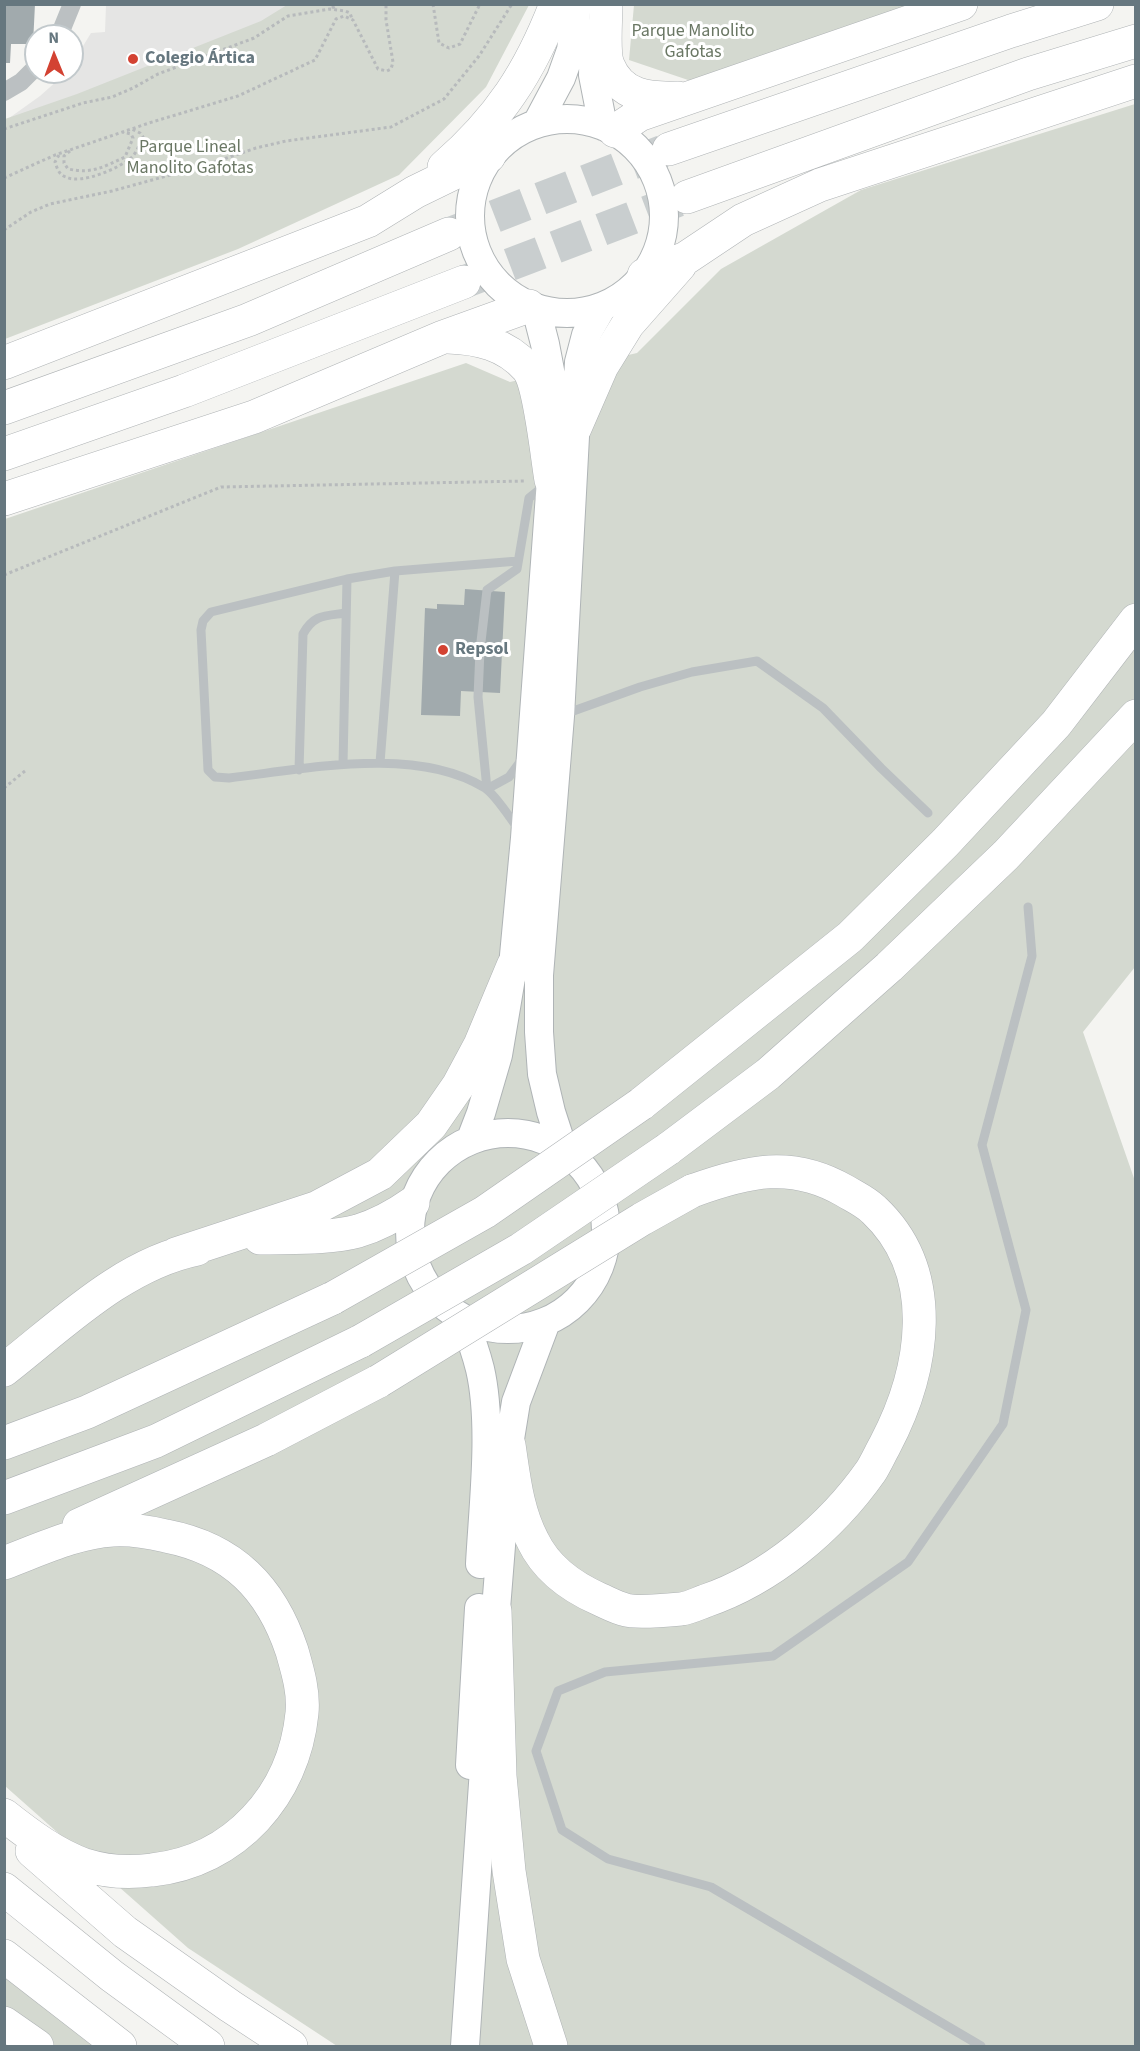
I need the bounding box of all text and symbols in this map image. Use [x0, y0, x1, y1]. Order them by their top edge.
park label: Parque Manolito Gafotas [631, 21, 755, 63]
north arrow [24, 24, 84, 84]
text: N [48, 27, 59, 49]
place label: Colegio Ártica [145, 48, 255, 70]
marker: Colegio Ártica [126, 52, 140, 66]
park label: Parque Lineal Manolito Gafotas [127, 137, 253, 180]
place label: Repsol [455, 639, 509, 661]
marker: Repsol [436, 643, 450, 657]

